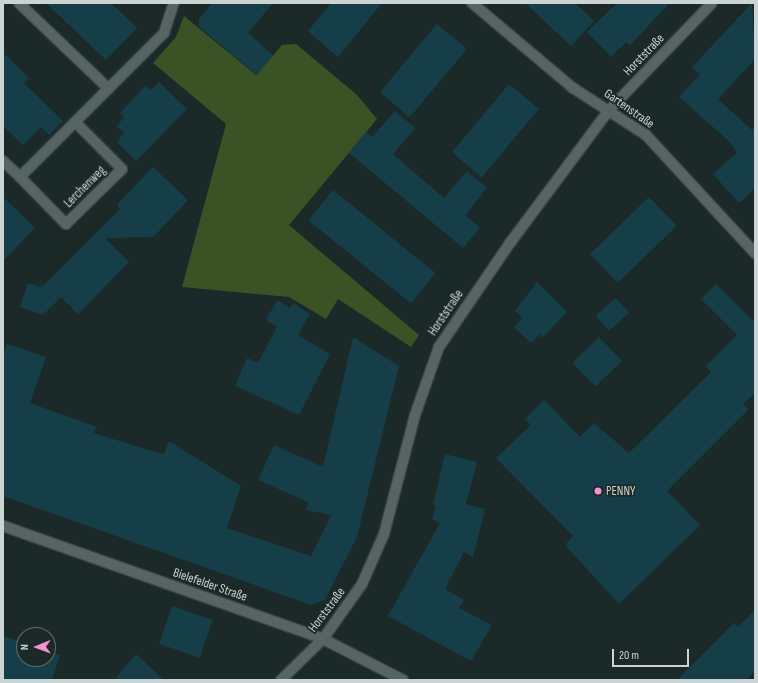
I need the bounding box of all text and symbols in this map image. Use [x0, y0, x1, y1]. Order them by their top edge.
street label: Horststraße [620, 31, 668, 79]
street label: Gartenstraße [601, 86, 657, 132]
street label: Lerchenweg [61, 163, 109, 211]
street label: Horststraße [425, 287, 467, 339]
place label: PENNY [606, 483, 636, 499]
marker: PENNY [593, 486, 603, 496]
street label: Bielefelder Straße [171, 565, 249, 605]
street label: Horststraße [305, 585, 349, 635]
north arrow [16, 627, 56, 667]
scale bar [614, 641, 691, 667]
text: N [18, 644, 31, 650]
text: 20 m [619, 648, 639, 663]

